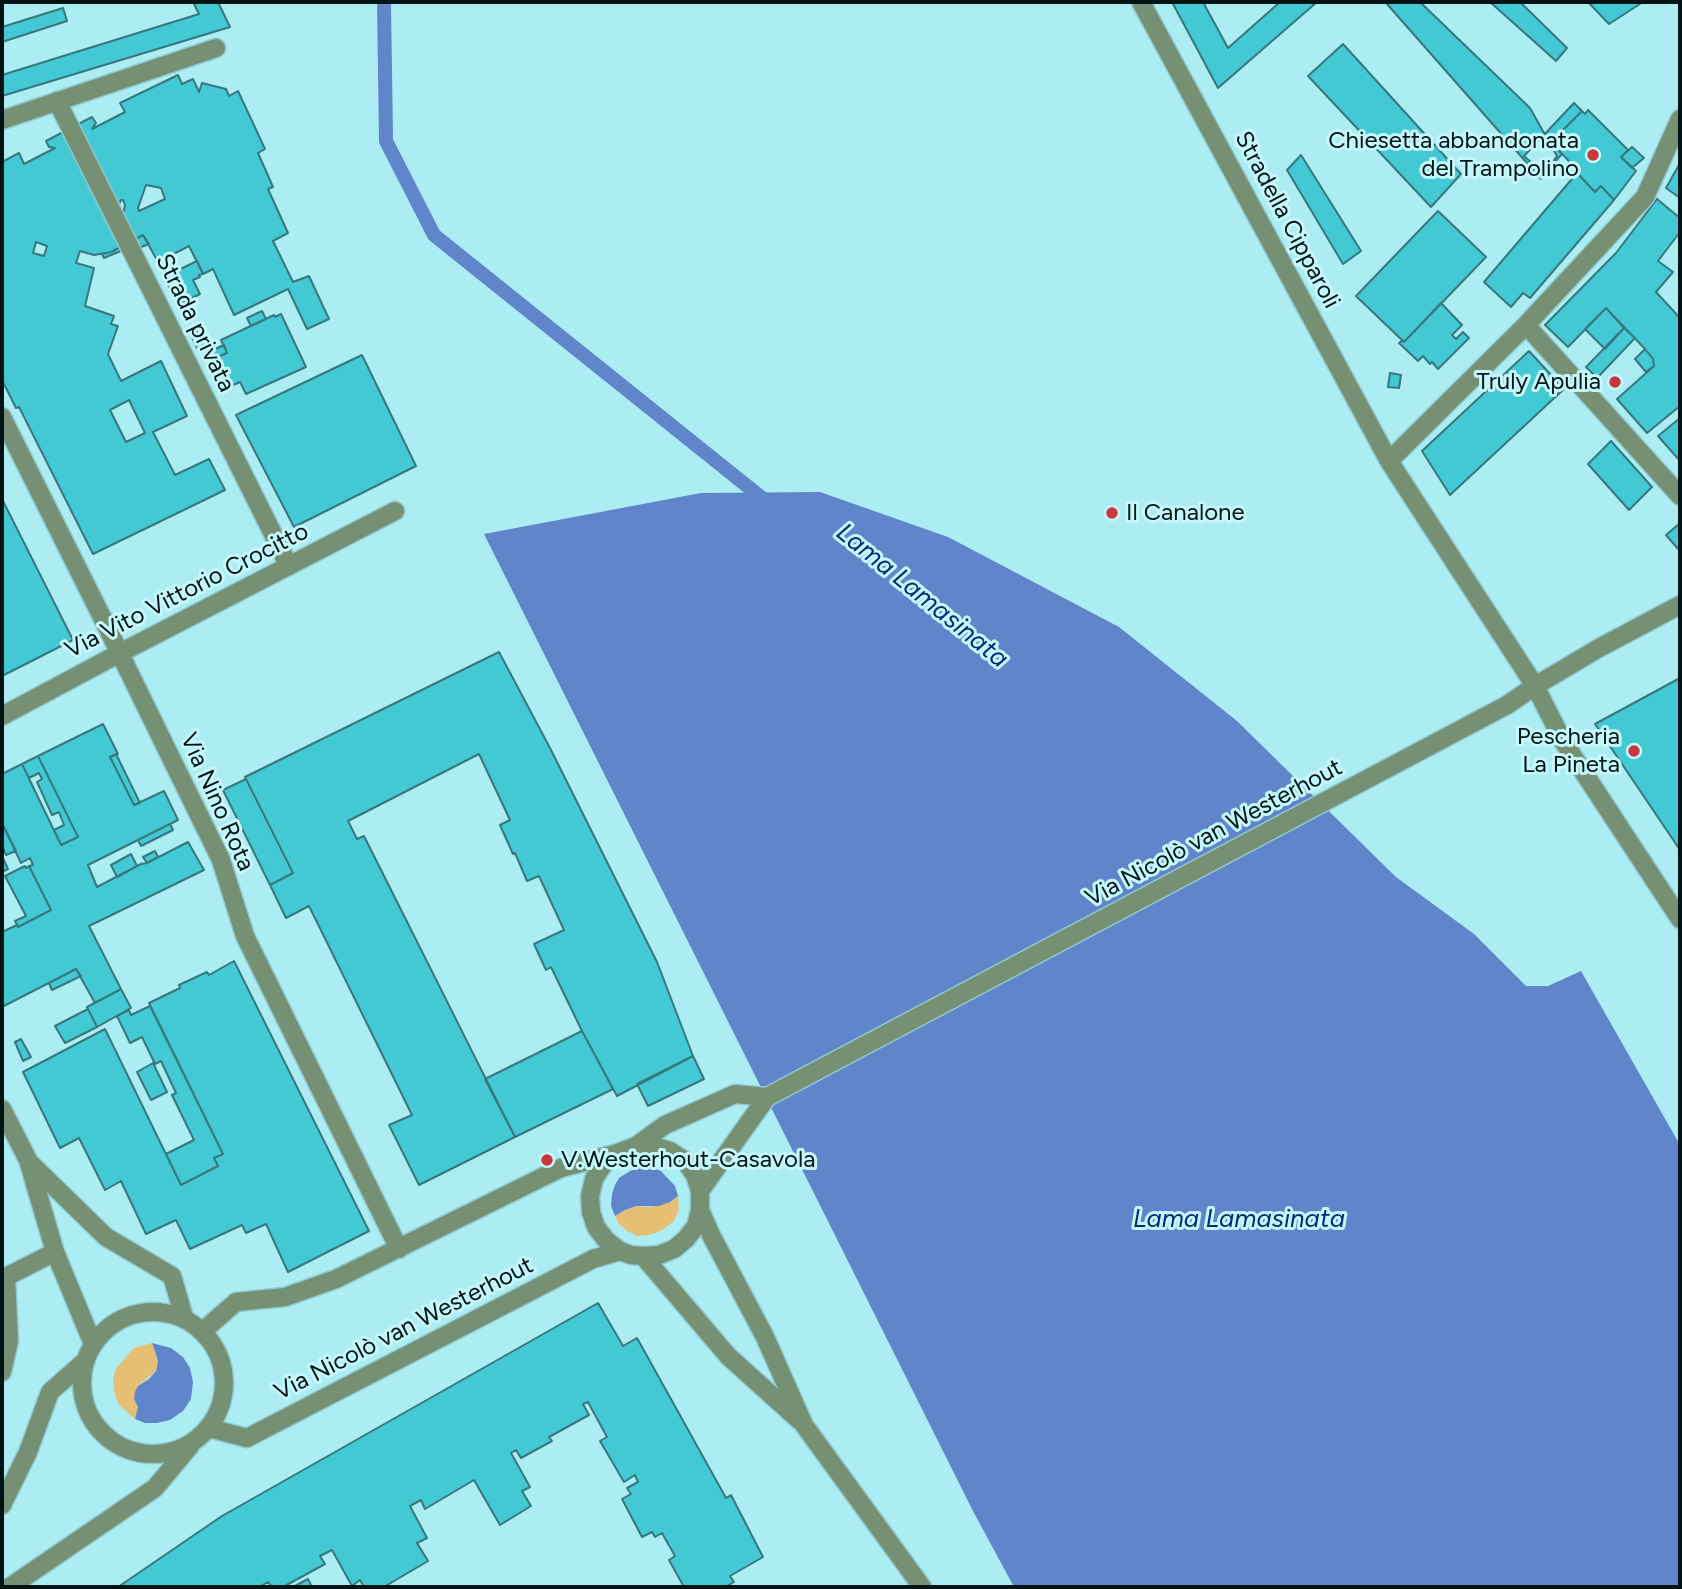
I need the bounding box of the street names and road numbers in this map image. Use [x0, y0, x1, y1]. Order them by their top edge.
street label: Stradella Cipparoli [1228, 127, 1346, 313]
street label: Strada privata [149, 249, 241, 397]
street label: Via Vito Vittorio Crocitto [61, 517, 313, 665]
street label: Via Nino Rota [174, 729, 260, 875]
street label: Via Nicolò van Westerhout [1081, 753, 1347, 913]
street label: Via Nicolò van Westerhout [270, 1251, 538, 1407]

